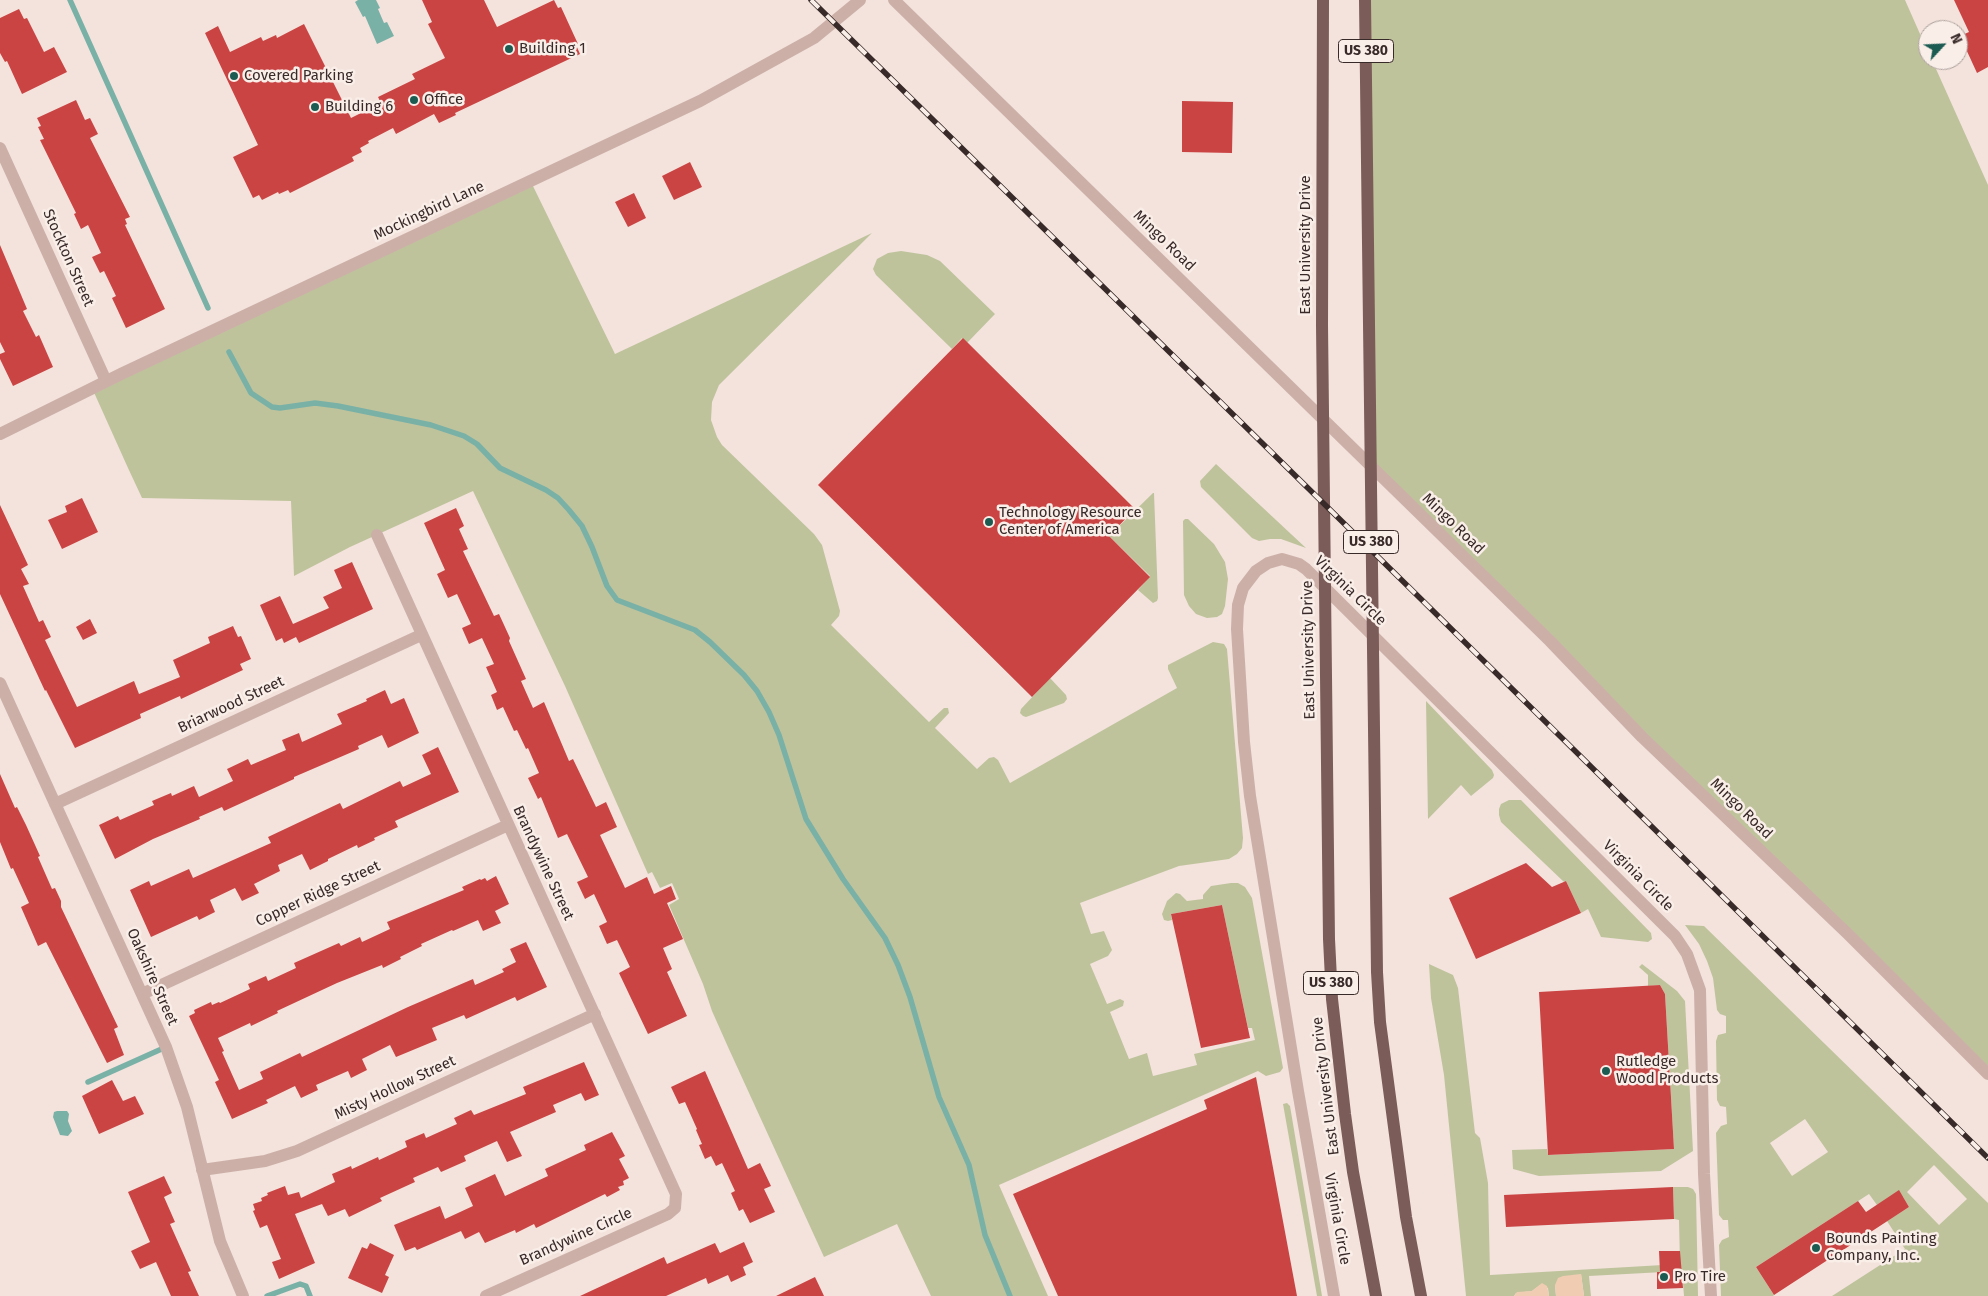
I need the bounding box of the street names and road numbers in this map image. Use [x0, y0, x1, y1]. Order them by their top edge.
road number: US 380 [1338, 40, 1394, 62]
street label: East University Drive [1297, 175, 1315, 315]
street label: Mockingbird Lane [371, 177, 487, 245]
street label: Stockton Street [39, 207, 97, 309]
street label: Mingo Road [1129, 207, 1199, 275]
street label: Mingo Road [1418, 490, 1488, 558]
road number: US 380 [1344, 530, 1398, 554]
street label: Virginia Circle [1310, 552, 1390, 630]
street label: East University Drive [1299, 580, 1319, 720]
street label: Briarwood Street [175, 673, 287, 737]
street label: Mingo Road [1706, 775, 1776, 843]
street label: Brandywine Street [509, 803, 577, 923]
street label: Virginia Circle [1599, 837, 1677, 915]
street label: Copper Ridge Street [253, 857, 383, 931]
street label: Oakshire Street [123, 926, 181, 1028]
road number: US 380 [1304, 971, 1358, 994]
street label: East University Drive [1309, 1016, 1343, 1156]
street label: Misty Hollow Street [332, 1052, 458, 1124]
street label: Virginia Circle [1320, 1172, 1354, 1266]
street label: Brandywine Circle [517, 1204, 635, 1270]

